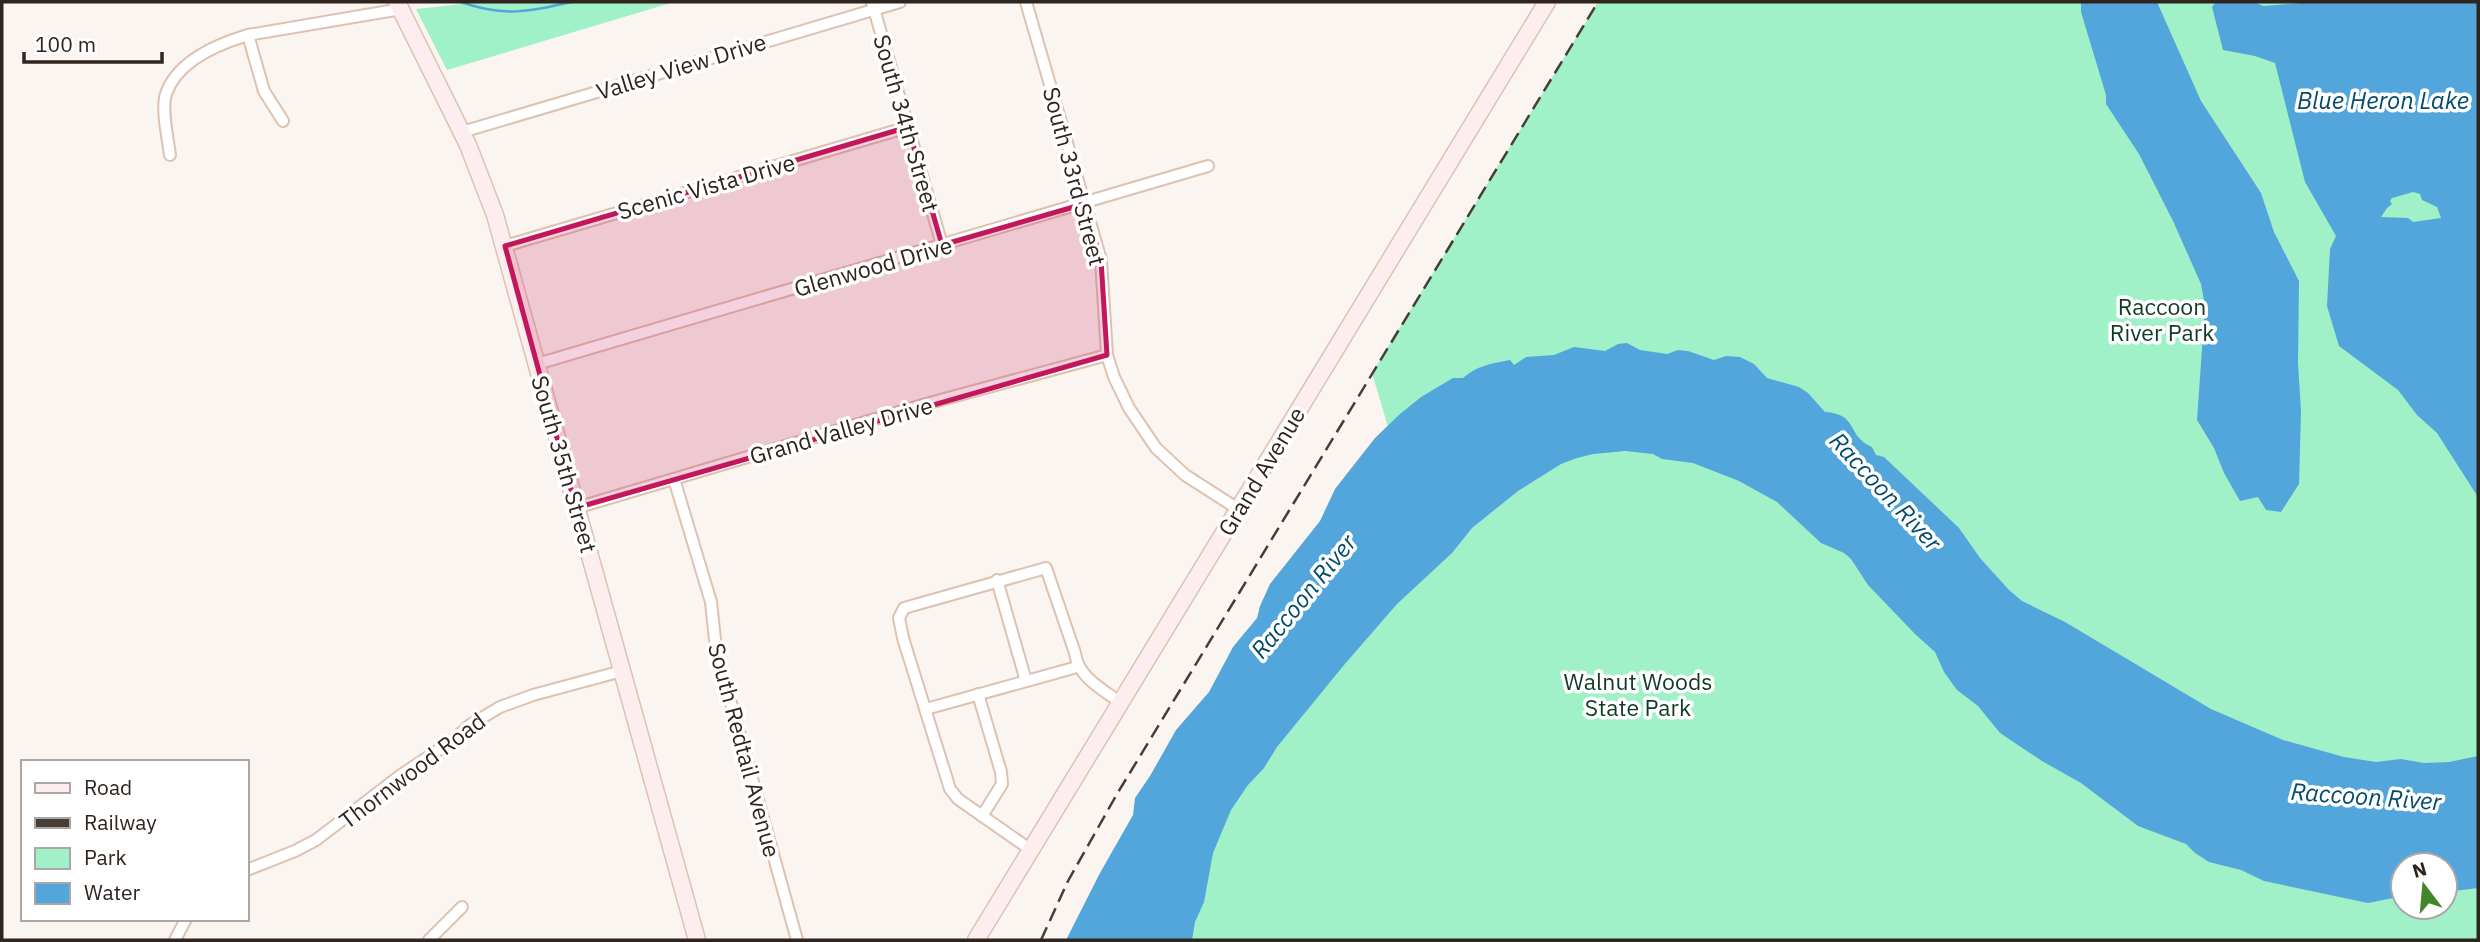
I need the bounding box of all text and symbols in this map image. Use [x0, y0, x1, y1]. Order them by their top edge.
scale bar [24, 21, 163, 65]
street label: Valley View Drive [592, 26, 770, 106]
text: 100 m [35, 30, 96, 58]
street label: South 34th Street [867, 31, 947, 215]
street label: South 33rd Street [1037, 83, 1113, 269]
water label: Blue Heron Lake [2297, 84, 2469, 116]
street label: Scenic Vista Drive [614, 146, 798, 226]
street label: Glenwood Drive [790, 229, 956, 303]
park label: Raccoon River Park [2110, 291, 2214, 347]
street label: South 35th Street [525, 372, 605, 556]
street label: Grand Valley Drive [746, 389, 936, 471]
street label: Grand Avenue [1211, 401, 1311, 541]
water label: Raccoon River [1823, 425, 1950, 558]
water label: Raccoon River [1243, 526, 1364, 665]
street label: South Redtail Avenue [702, 639, 788, 861]
park label: Walnut Woods State Park [1564, 666, 1712, 722]
street label: Thornwood Road [333, 705, 491, 835]
legend [21, 760, 248, 921]
text: Road [84, 773, 132, 801]
water label: Raccoon River [2290, 775, 2444, 817]
text: Railway [84, 808, 157, 836]
text: Park [84, 843, 127, 871]
north arrow [2389, 851, 2459, 921]
text: N [2409, 856, 2429, 883]
text: Water [84, 878, 141, 906]

